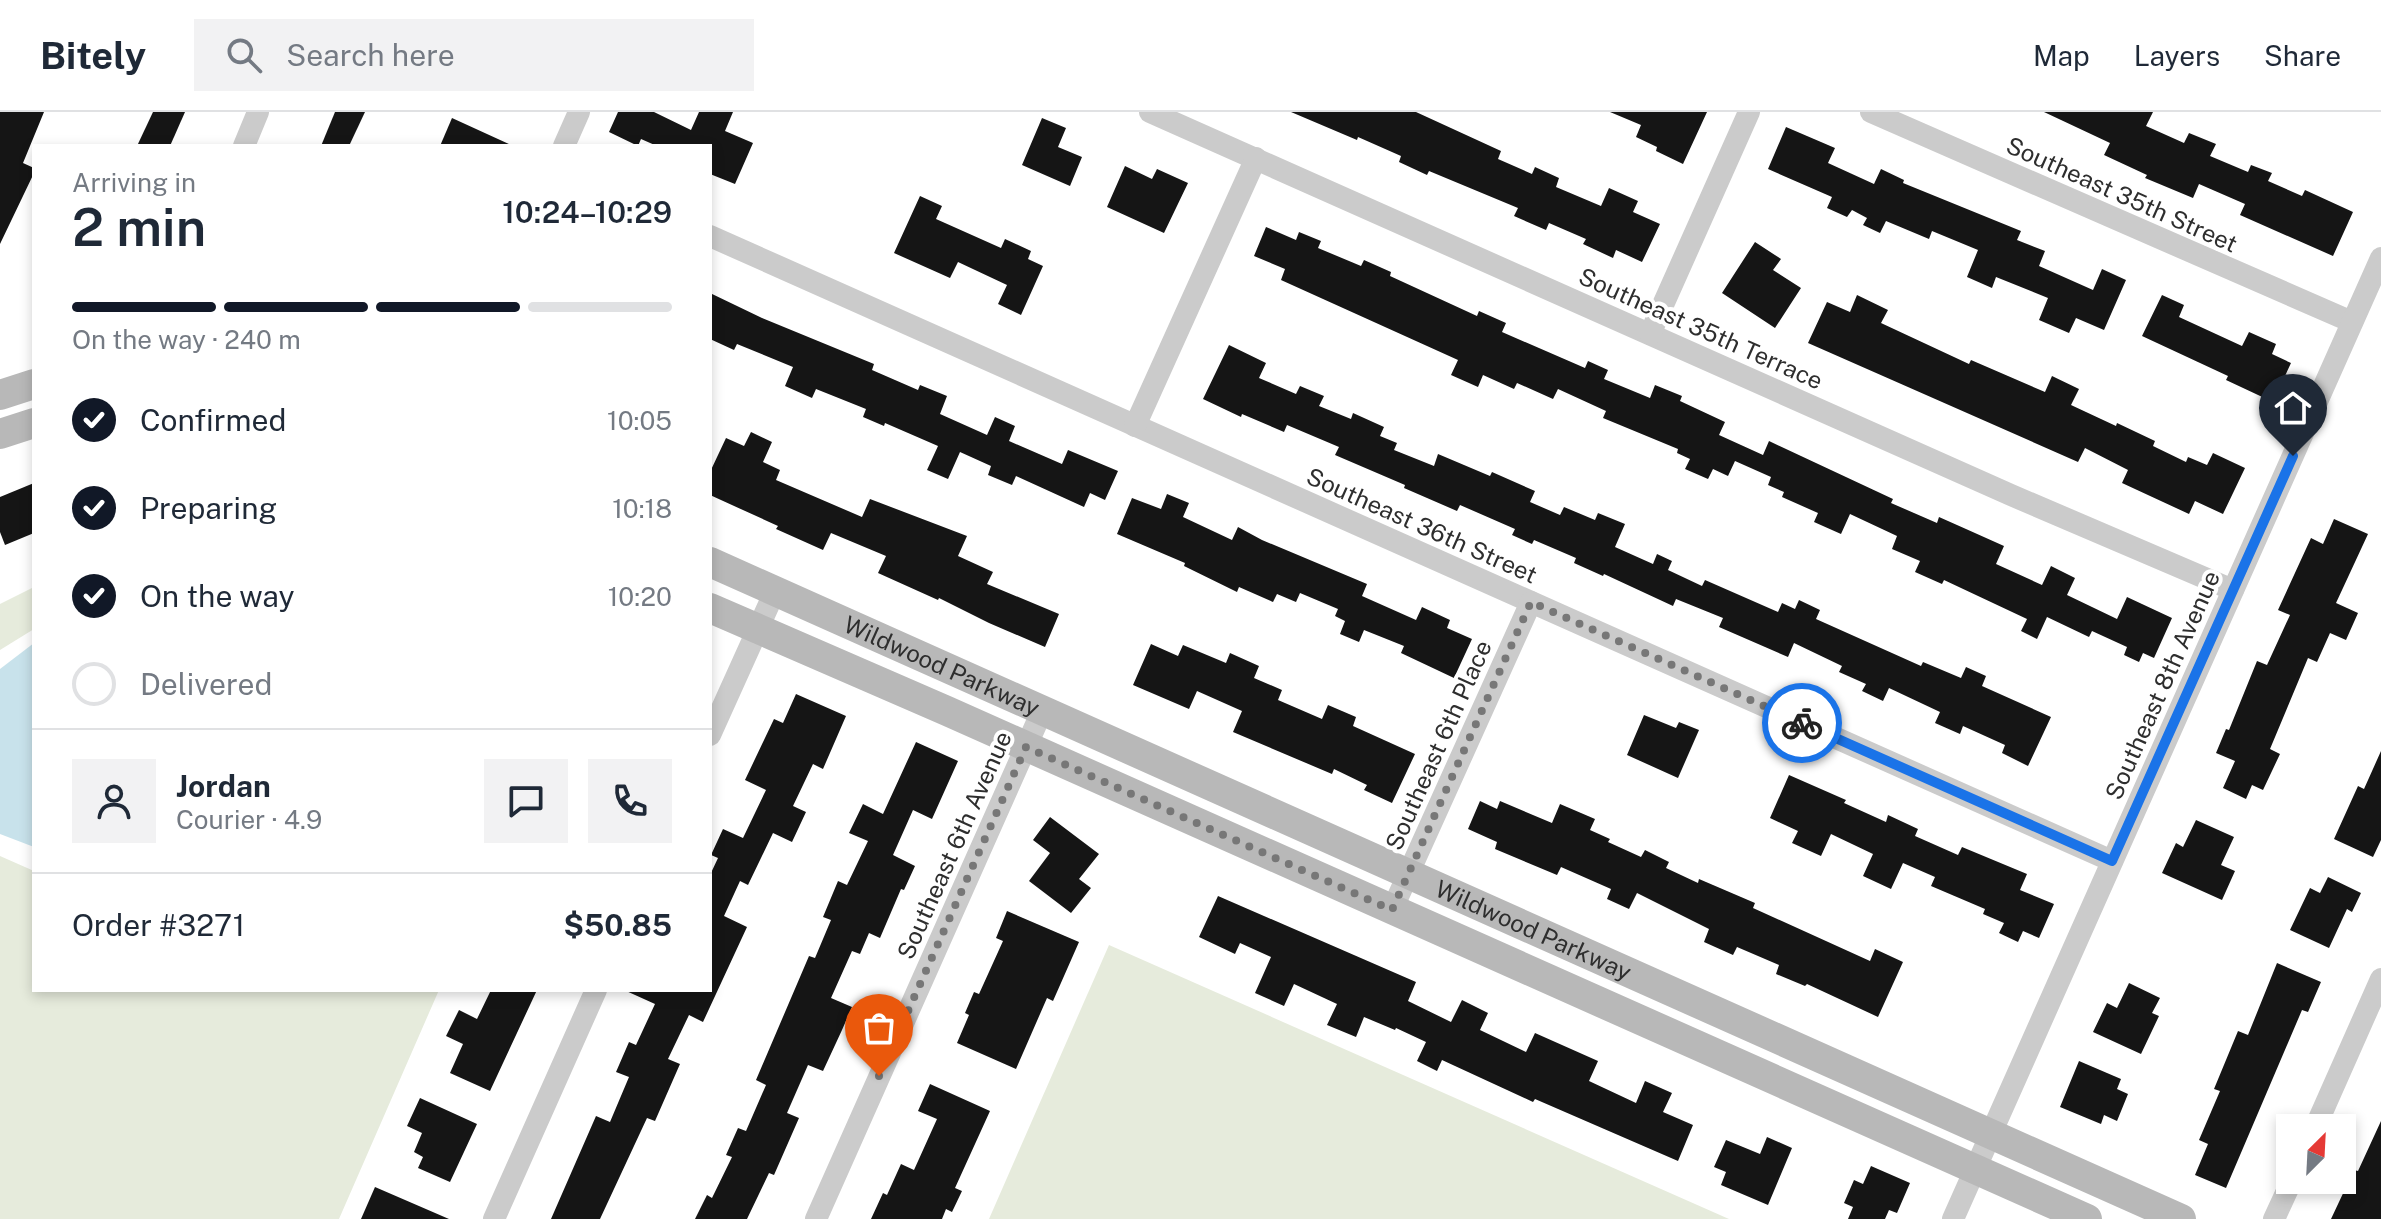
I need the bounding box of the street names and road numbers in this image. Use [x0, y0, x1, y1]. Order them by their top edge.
street label: Southeast 35th Street [2002, 130, 2242, 258]
street label: Southeast 35th Terrace [1575, 261, 1827, 395]
street label: Southeast 36th Street [1302, 461, 1542, 589]
street label: Southeast 8th Avenue [2099, 566, 2225, 804]
street label: Wildwood Parkway [840, 610, 1044, 722]
street label: Southeast 6th Place [1379, 636, 1497, 854]
street label: Southeast 6th Avenue [891, 727, 1017, 963]
street label: Wildwood Parkway [1431, 874, 1636, 986]

